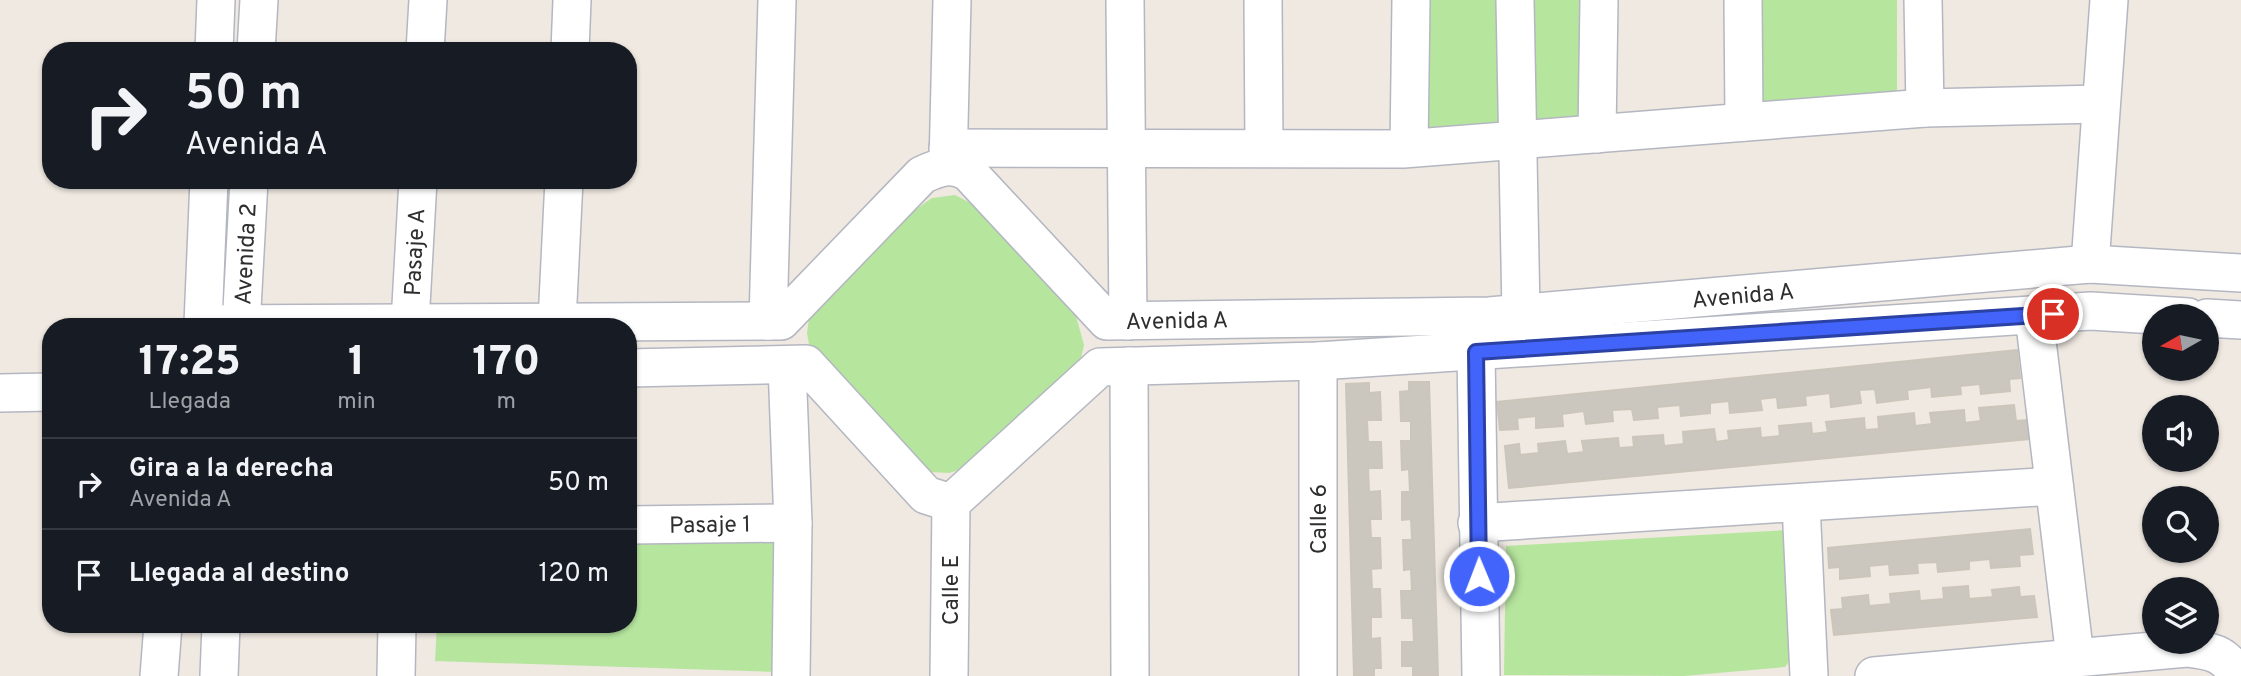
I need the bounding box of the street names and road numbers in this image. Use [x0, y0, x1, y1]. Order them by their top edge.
street label: Avenida 2 [230, 202, 265, 306]
street label: Pasaje A [400, 208, 433, 297]
street label: Avenida A [1691, 279, 1796, 316]
street label: Avenida A [1125, 307, 1229, 338]
street label: Calle 6 [1306, 484, 1335, 554]
street label: Pasaje 1 [669, 511, 751, 542]
street label: Calle E [938, 555, 967, 625]

